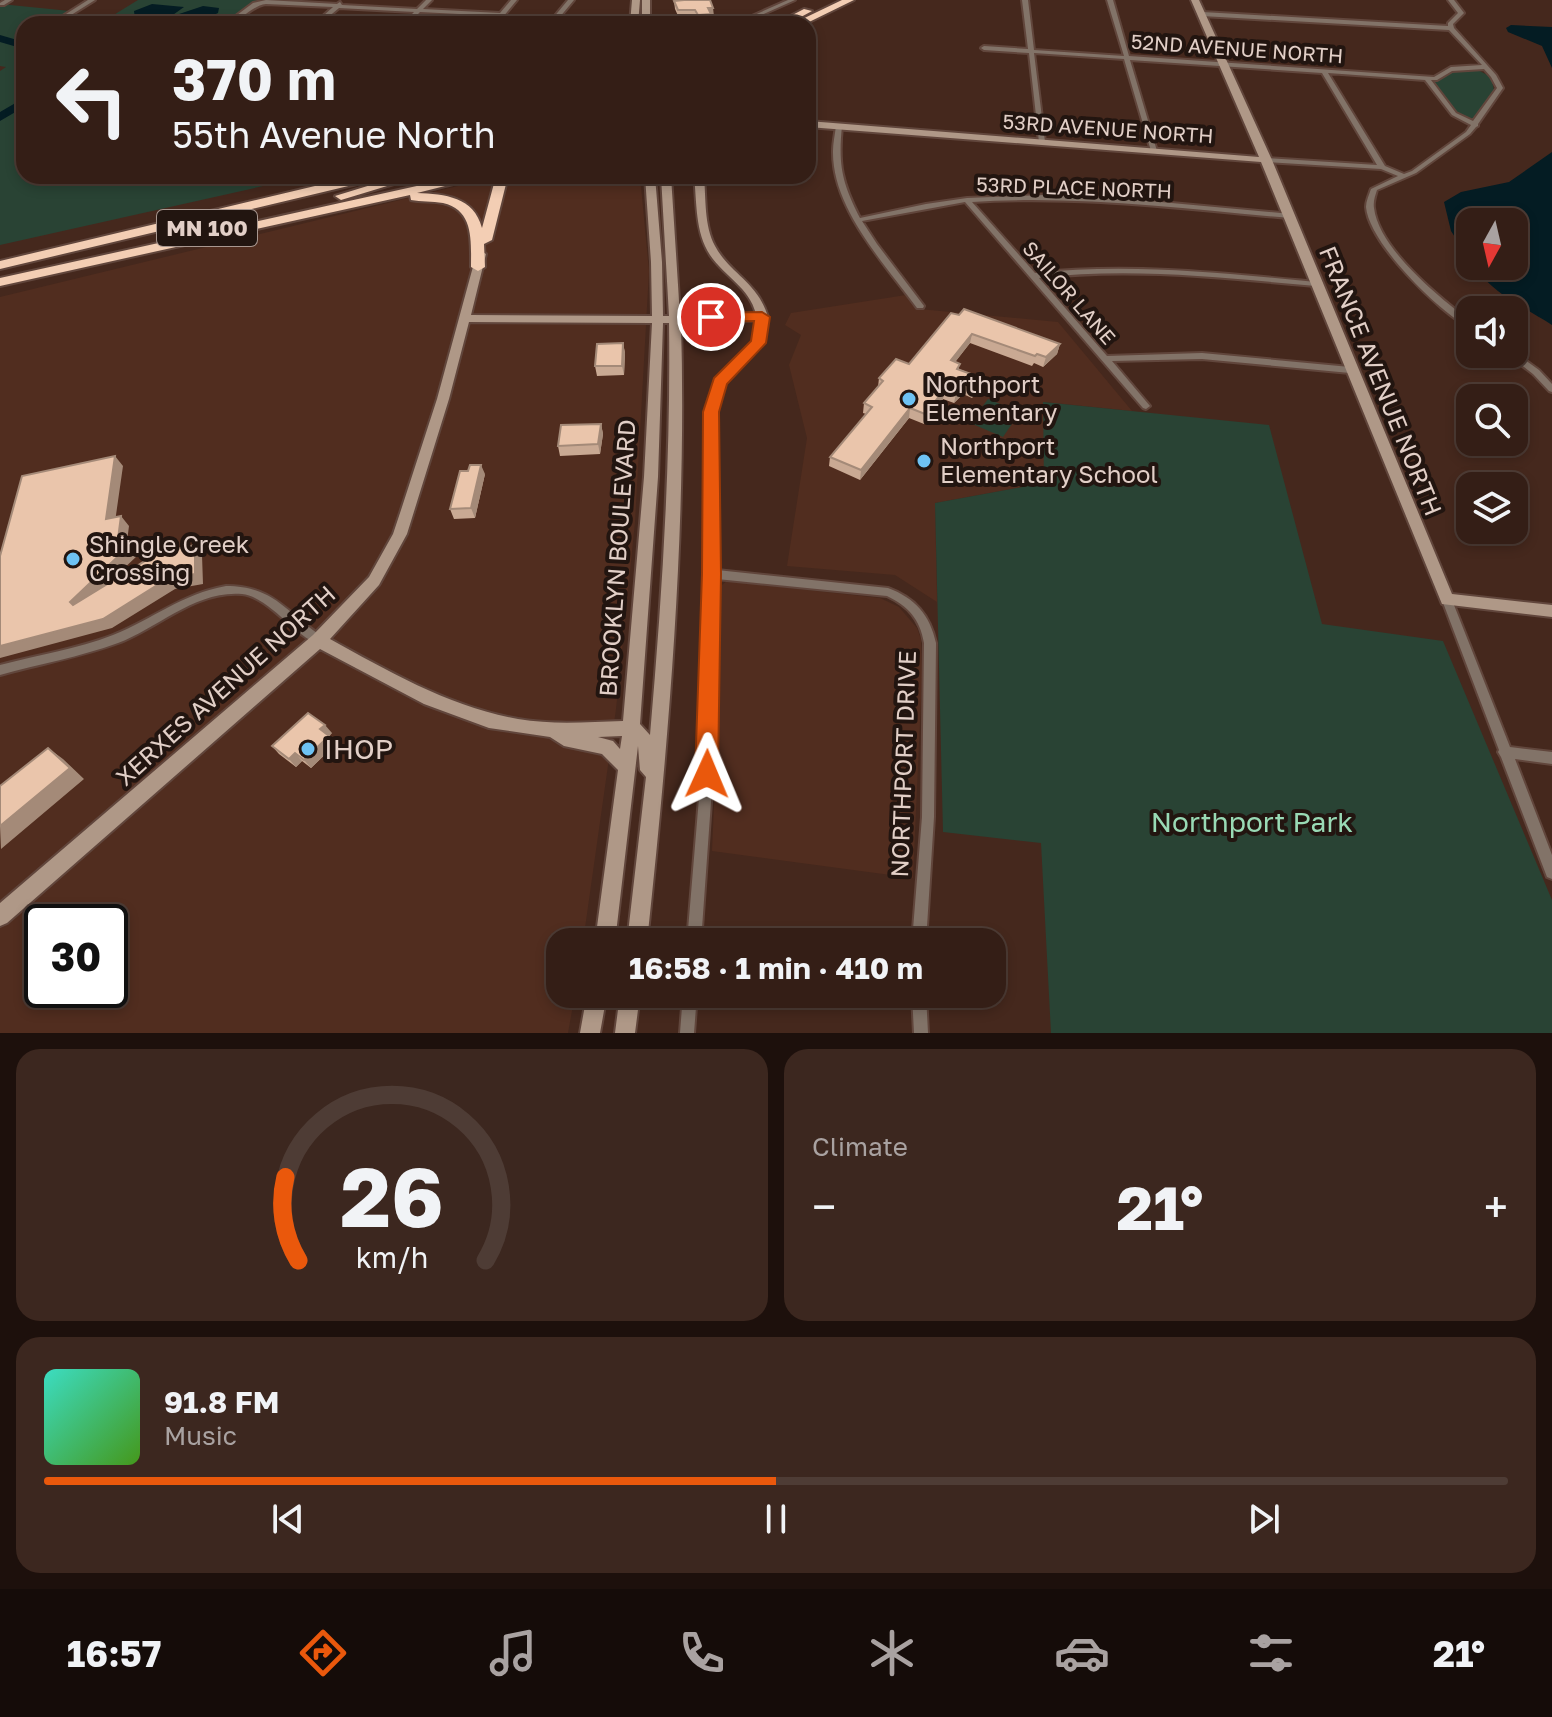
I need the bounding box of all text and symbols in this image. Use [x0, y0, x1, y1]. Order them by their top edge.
street label: 52ND AVENUE NORTH [1130, 29, 1344, 67]
text: 370 m [172, 45, 336, 112]
icon: left [40, 48, 144, 152]
street label: 53RD AVENUE NORTH [1002, 109, 1214, 147]
text: 55th Avenue North [172, 113, 496, 156]
street label: 53RD PLACE NORTH [976, 172, 1172, 202]
north arrow [1456, 208, 1528, 280]
map controls [1456, 208, 1528, 544]
road number: MN 100 [157, 210, 257, 246]
street label: SAILOR LANE [1018, 236, 1121, 349]
street label: FRANCE AVENUE NORTH [1314, 241, 1449, 519]
pin [677, 283, 745, 351]
icon: arrive [689, 295, 733, 339]
button: sound [1456, 296, 1528, 368]
place label: Northport Elementary [925, 369, 1057, 426]
button: search [1456, 384, 1528, 456]
marker: Northport Elementary [900, 390, 918, 408]
street label: BROOKLYN BOULEVARD [592, 418, 641, 697]
place label: Northport Elementary School [940, 431, 1158, 488]
marker: Northport Elementary School [915, 452, 933, 470]
button: layers [1456, 472, 1528, 544]
place label: Shingle Creek Crossing [89, 529, 249, 586]
marker: Shingle Creek Crossing [64, 550, 82, 568]
street label: XERXES AVENUE NORTH [109, 579, 341, 791]
street label: NORTHPORT DRIVE [884, 650, 921, 878]
place label: IHOP [324, 732, 393, 765]
position arrow [665, 732, 749, 816]
marker: IHOP [299, 740, 317, 758]
park label: Northport Park [1151, 805, 1353, 838]
speed limit sign: 30 [24, 904, 128, 1008]
text: 16:58 · 1 min · 410 m [629, 950, 923, 986]
text: Climate [812, 1131, 908, 1162]
text: 26 [340, 1145, 444, 1245]
text: 21° [1117, 1171, 1203, 1243]
text: − [812, 1180, 836, 1233]
text: + [1484, 1180, 1508, 1233]
text: km/h [356, 1240, 428, 1274]
text: 91.8 FM [164, 1384, 279, 1420]
text: Music [164, 1420, 237, 1451]
icon: previous [266, 1497, 310, 1541]
icon: pause [754, 1497, 798, 1541]
icon: next [1242, 1497, 1286, 1541]
icon: directions [295, 1625, 351, 1681]
icon: music [485, 1625, 541, 1681]
icon: phone [674, 1625, 730, 1681]
icon: climate [864, 1625, 920, 1681]
icon: car [1054, 1625, 1110, 1681]
icon: filters [1243, 1625, 1299, 1681]
text: 16:57 [67, 1632, 161, 1675]
text: 21° [1433, 1632, 1485, 1675]

